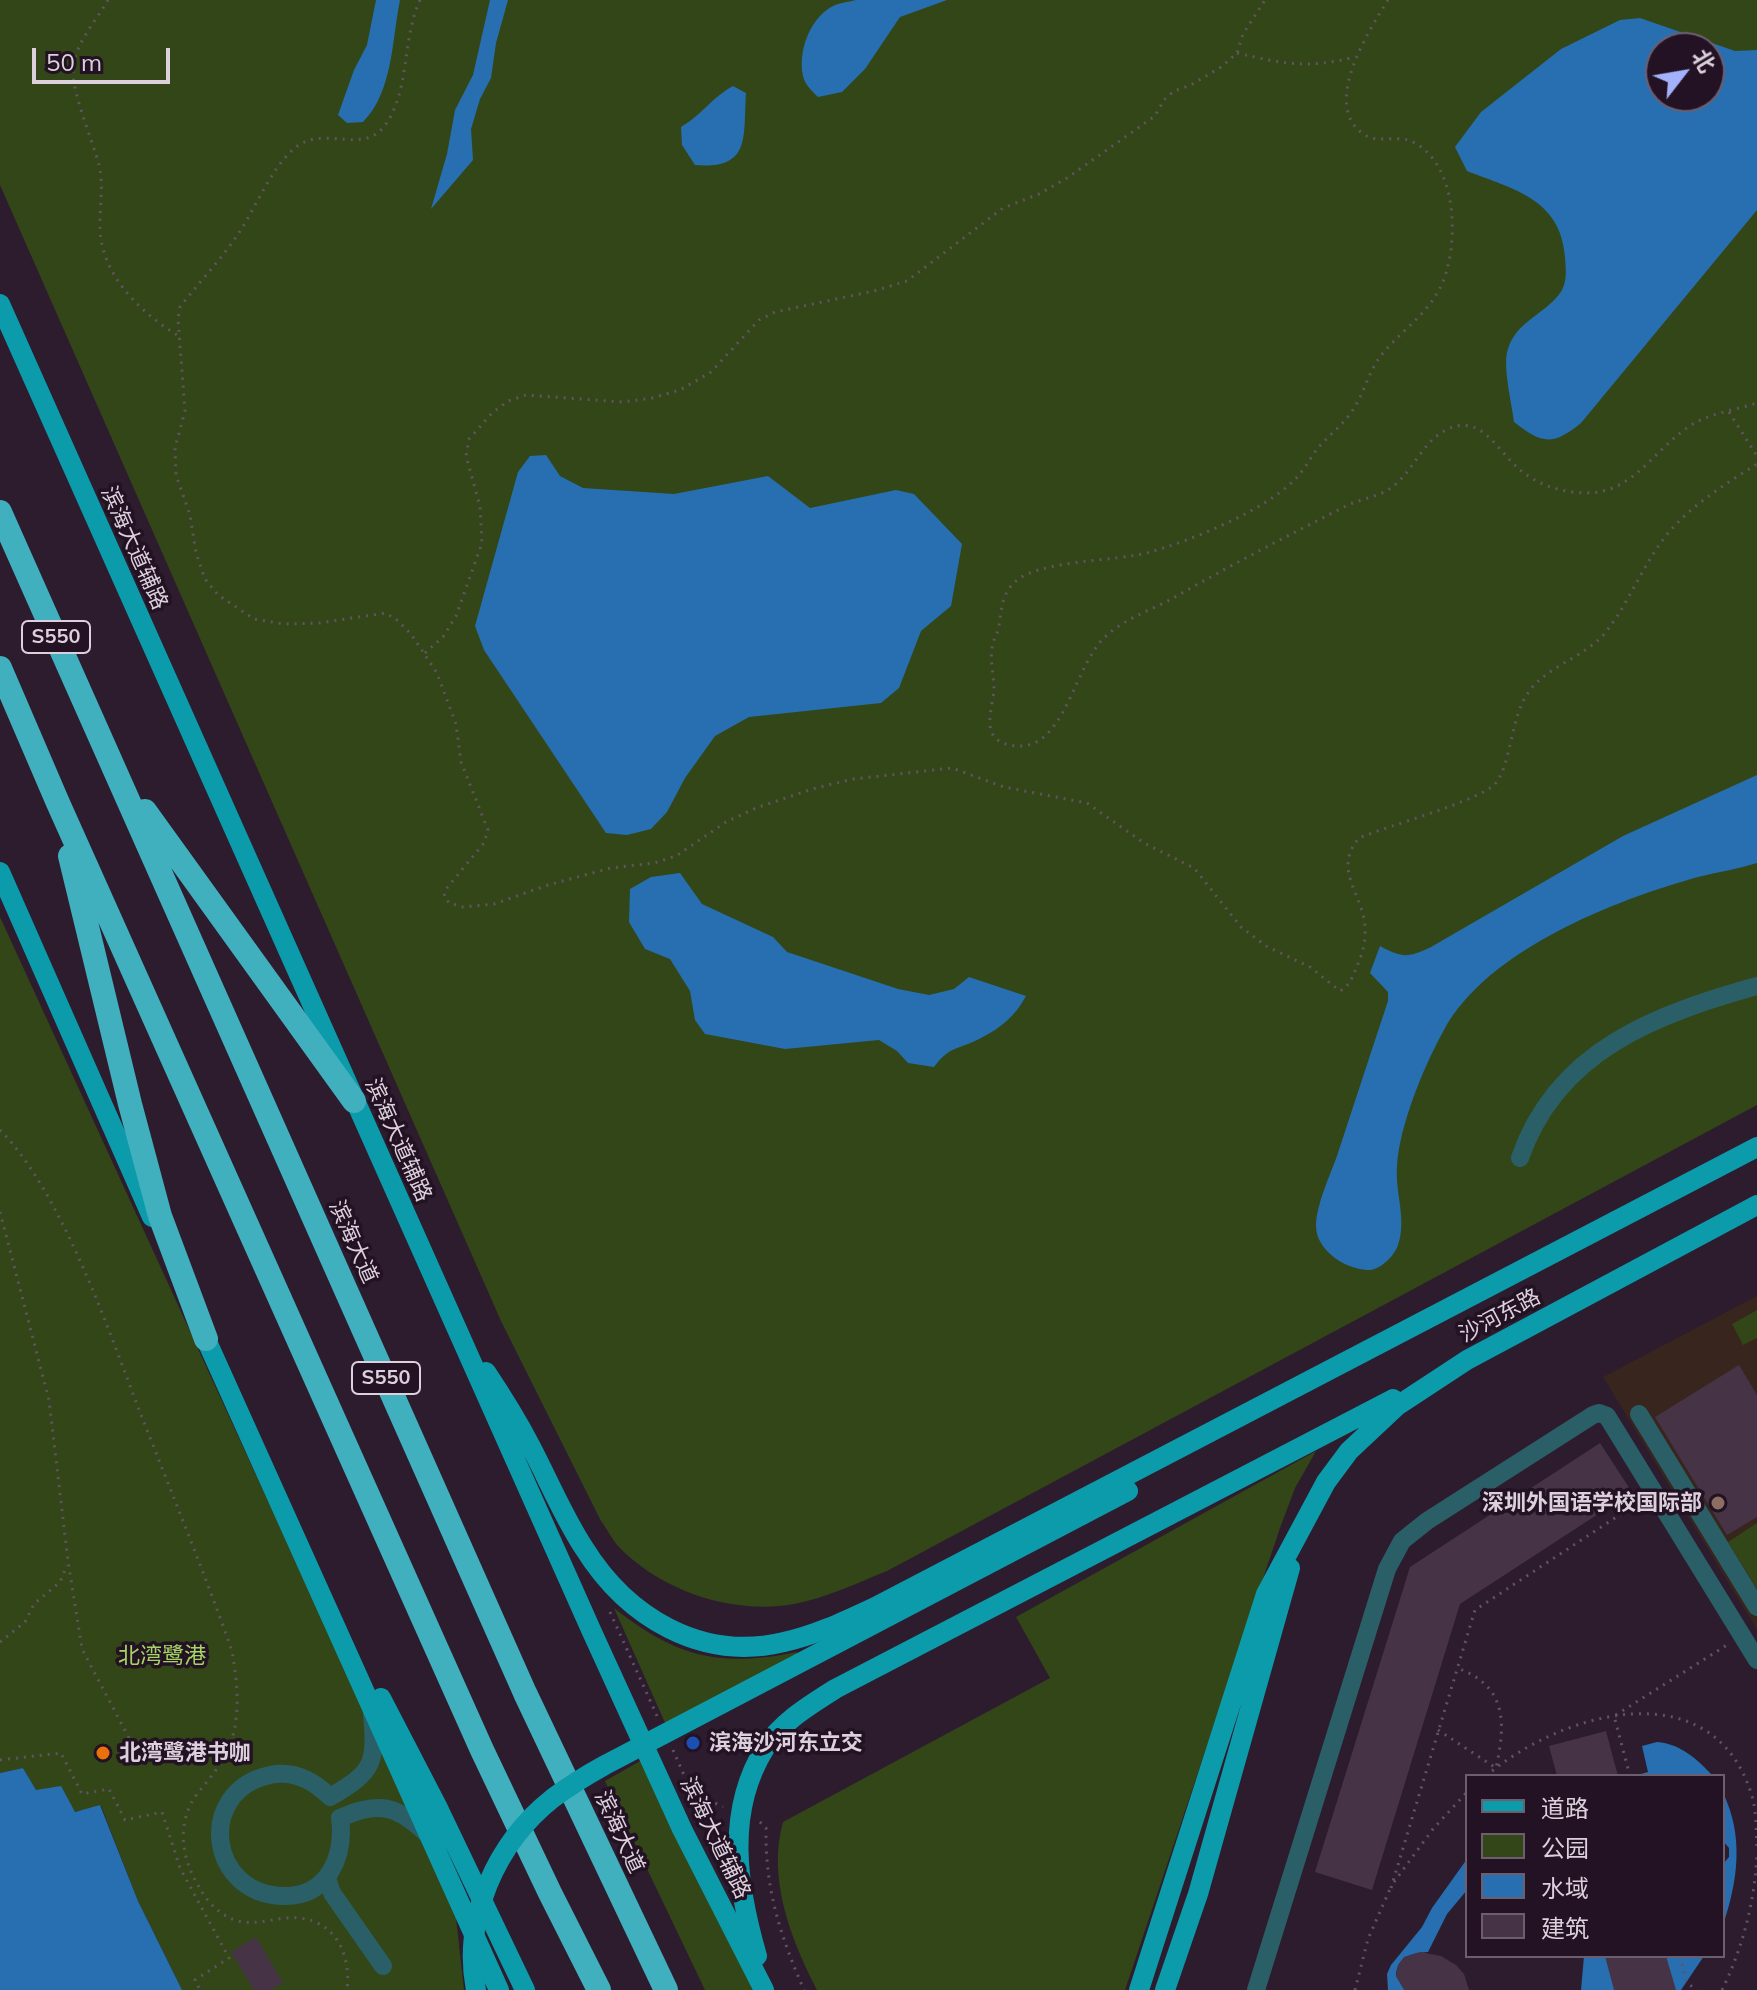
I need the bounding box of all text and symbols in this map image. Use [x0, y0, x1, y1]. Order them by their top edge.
scale bar [36, 32, 174, 82]
north arrow [1645, 32, 1725, 112]
text: 北 [1686, 44, 1722, 77]
text: 50 m [46, 47, 102, 77]
street label: 滨海大道辅路 [95, 482, 173, 614]
road number: S550 [22, 621, 90, 653]
street label: 滨海大道辅路 [359, 1074, 437, 1206]
street label: 滨海大道 [323, 1196, 383, 1288]
street label: 沙河东路 [1455, 1284, 1545, 1348]
road number: S550 [352, 1362, 420, 1394]
place label: 深圳外国语学校国际部 [1482, 1490, 1702, 1516]
marker: 深圳外国语学校国际部 [1709, 1494, 1727, 1512]
park label: 北湾鹭港 [118, 1643, 206, 1669]
place label: 滨海沙河东立交 [709, 1730, 863, 1756]
marker: 滨海沙河东立交 [684, 1734, 702, 1752]
place label: 北湾鹭港书咖 [119, 1740, 251, 1766]
marker: 北湾鹭港书咖 [94, 1744, 112, 1762]
street label: 滨海大道辅路 [674, 1773, 756, 1903]
legend [1465, 1774, 1725, 1958]
street label: 滨海大道 [588, 1787, 650, 1877]
text: 道路 [1541, 1793, 1589, 1823]
text: 公园 [1541, 1833, 1589, 1863]
text: 水域 [1541, 1873, 1589, 1903]
text: 建筑 [1541, 1913, 1589, 1943]

